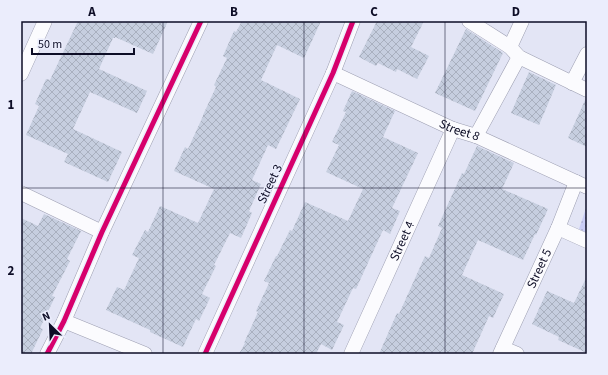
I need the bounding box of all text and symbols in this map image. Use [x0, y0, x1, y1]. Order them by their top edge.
text: A [87, 3, 96, 21]
text: B [230, 3, 238, 21]
text: C [370, 3, 378, 21]
text: D [512, 3, 520, 21]
scale bar [32, 30, 134, 56]
text: 50 m [38, 36, 62, 53]
text: 1 [8, 96, 15, 114]
street label: Street 8 [436, 115, 483, 146]
street label: Street 3 [253, 161, 287, 207]
street label: Street 4 [385, 218, 419, 264]
street label: Street 5 [522, 246, 556, 291]
text: 2 [8, 262, 15, 280]
north arrow [30, 305, 70, 345]
text: N [40, 308, 53, 325]

